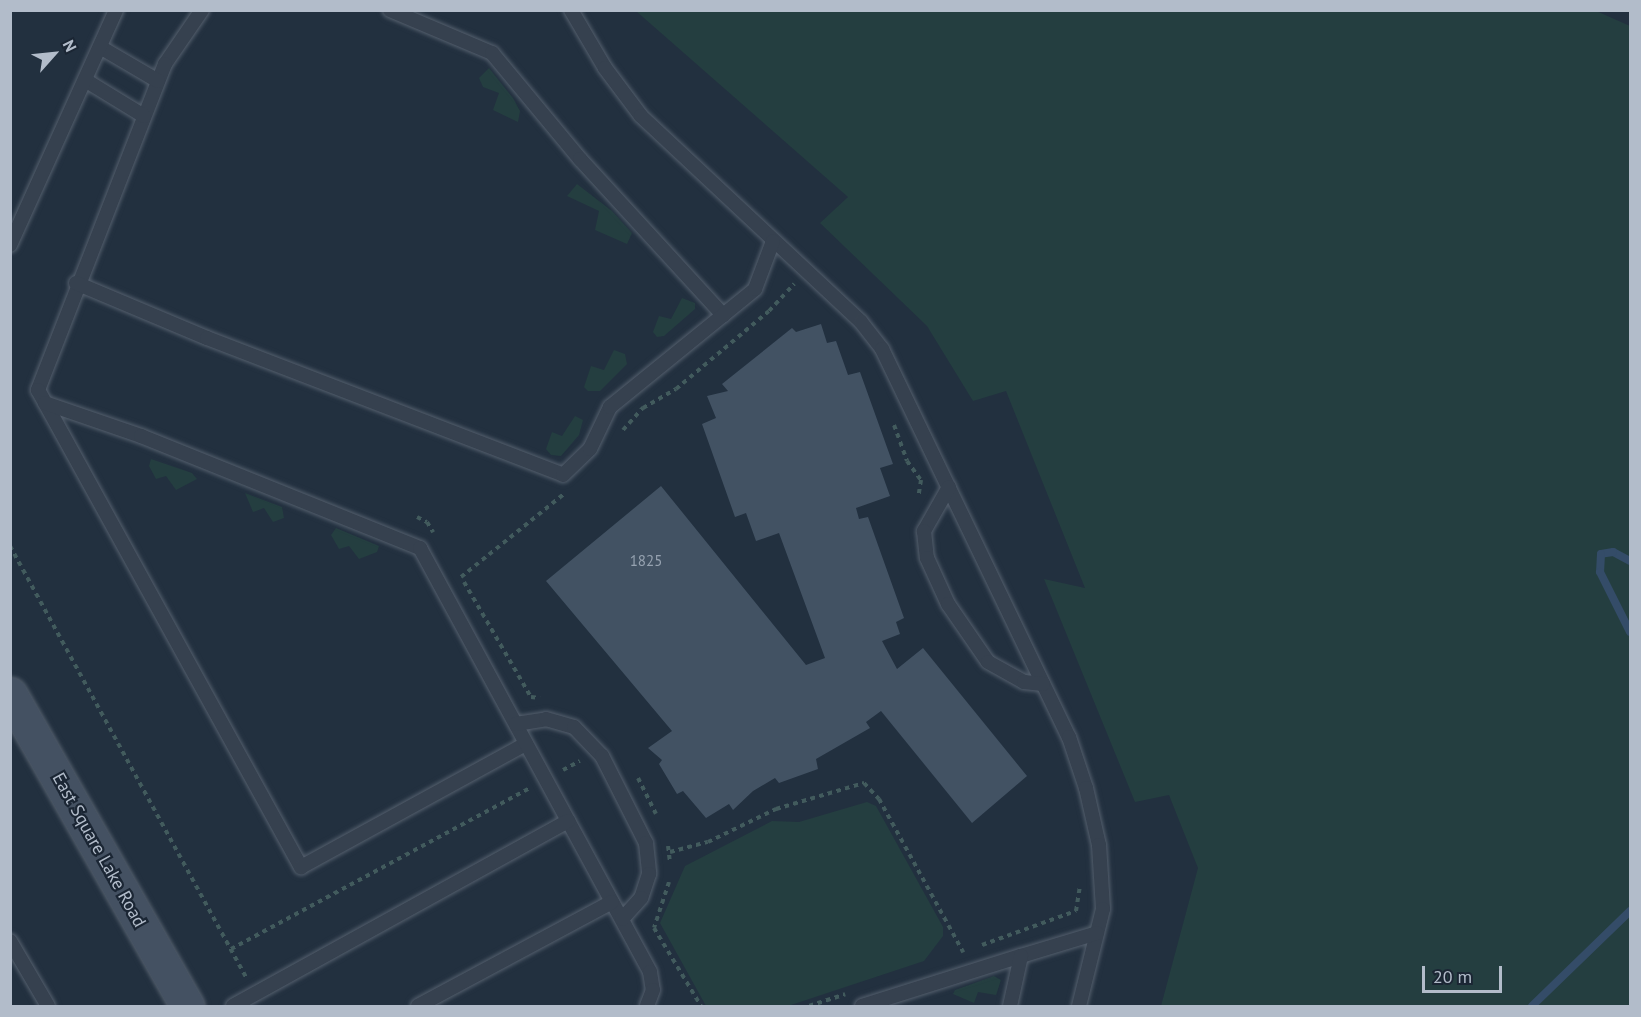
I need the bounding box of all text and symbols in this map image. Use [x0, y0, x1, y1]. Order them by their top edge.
north arrow [24, 24, 84, 84]
text: N [59, 37, 81, 55]
house number: 1825 [630, 552, 662, 570]
street label: East Square Lake Road [48, 769, 150, 931]
scale bar [1425, 954, 1504, 992]
text: 20 m [1433, 965, 1472, 988]

